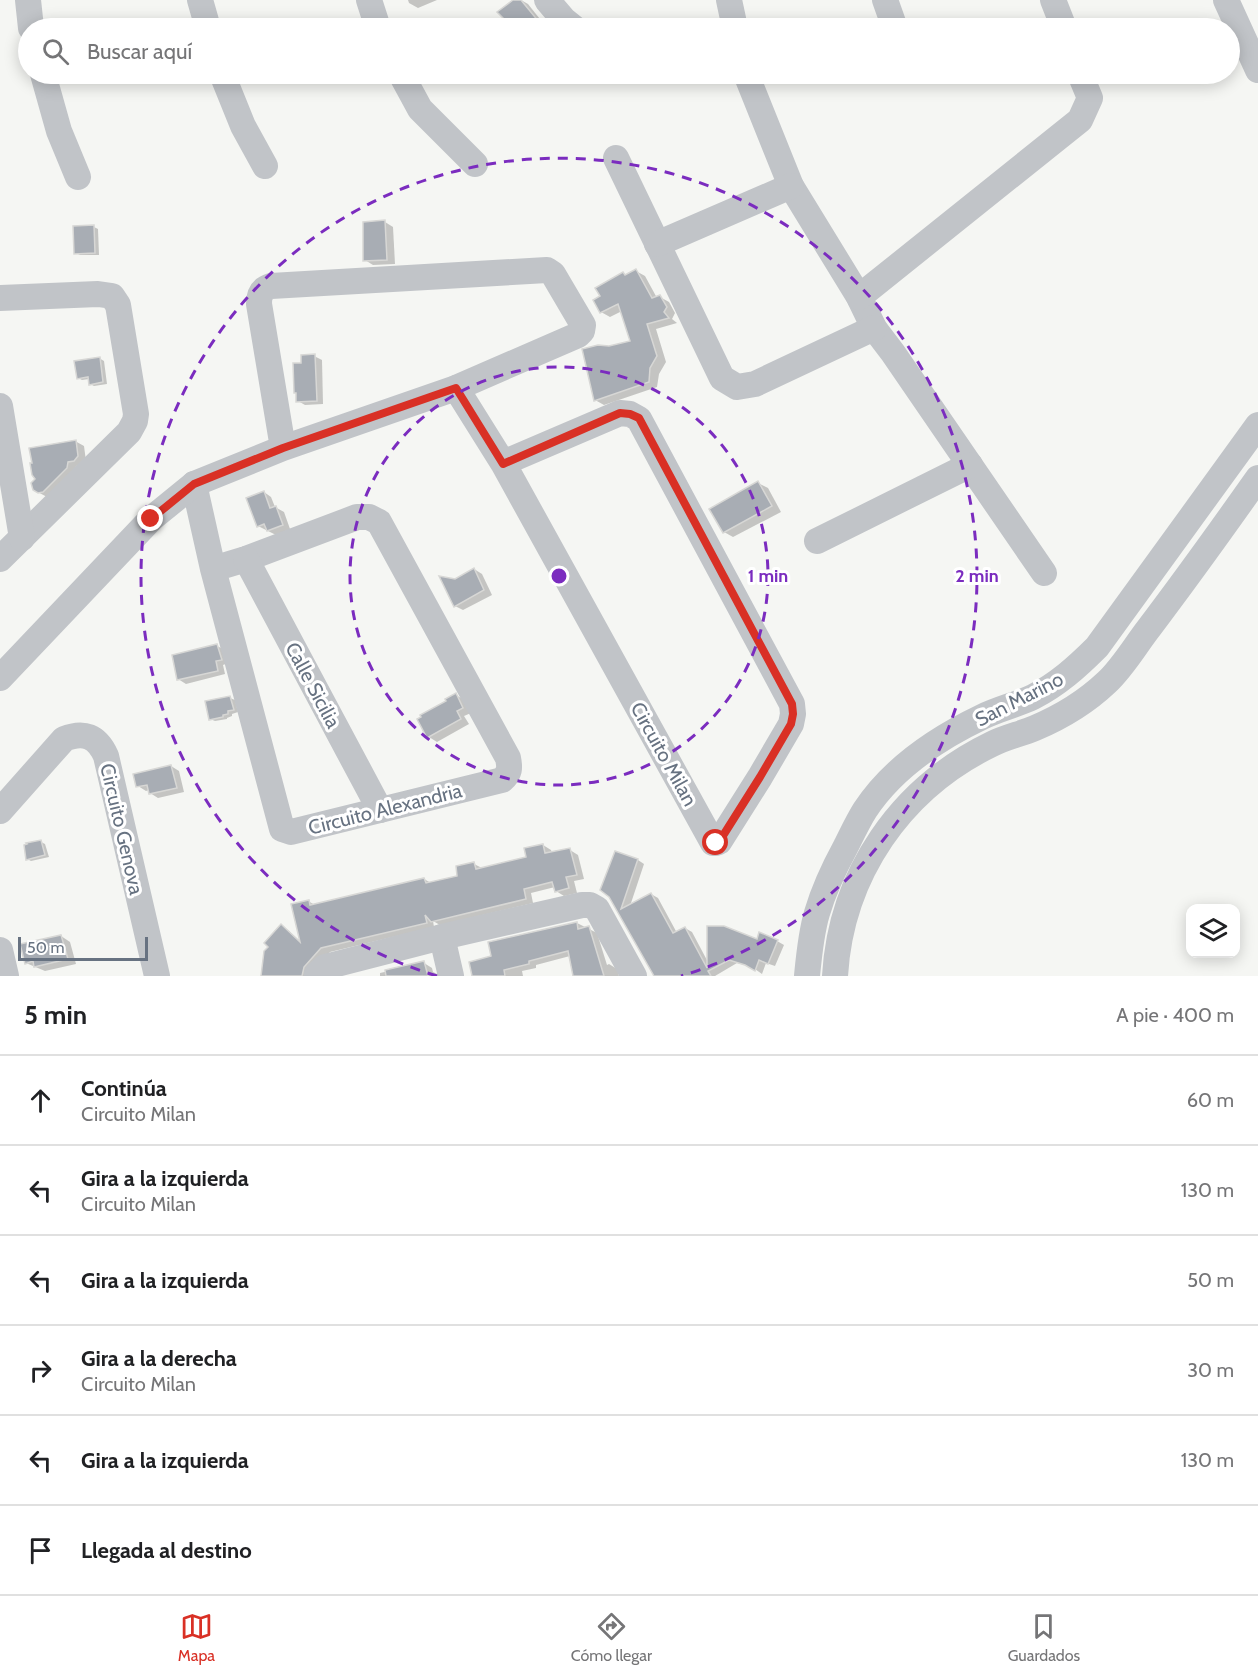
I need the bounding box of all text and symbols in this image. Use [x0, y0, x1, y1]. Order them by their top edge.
search box [18, 18, 1240, 84]
icon: search [39, 35, 72, 68]
text: Buscar aquí [87, 38, 192, 65]
route end [137, 505, 163, 531]
text: 1 min [748, 565, 788, 587]
text: 2 min [955, 565, 999, 587]
centre of rings [549, 566, 569, 586]
street label: Calle Sicilia [280, 638, 346, 732]
street label: San Marino [971, 667, 1067, 731]
street label: Circuito Milan [626, 698, 702, 810]
street label: Circuito Genova [95, 761, 149, 897]
street label: Circuito Alexandria [306, 778, 465, 840]
route start [702, 829, 728, 855]
map controls [1186, 904, 1240, 958]
button: layers [1186, 904, 1240, 958]
scale bar [18, 934, 148, 962]
text: 50 m [27, 938, 64, 957]
text: 5 min [24, 999, 87, 1031]
text: A pie · 400 m [1116, 1003, 1234, 1027]
text: Continúa [81, 1075, 167, 1102]
icon: ahead [24, 1084, 57, 1117]
text: 60 m [1187, 1088, 1234, 1112]
text: Circuito Milan [81, 1102, 196, 1126]
text: Gira a la izquierda [81, 1165, 249, 1192]
icon: left [24, 1174, 57, 1207]
text: 130 m [1181, 1178, 1234, 1202]
text: Circuito Milan [81, 1192, 196, 1216]
icon: left [24, 1264, 57, 1297]
text: Gira a la izquierda [81, 1267, 249, 1294]
text: 50 m [1187, 1268, 1234, 1292]
text: Gira a la derecha [81, 1345, 237, 1372]
icon: right [24, 1354, 57, 1387]
text: 30 m [1187, 1358, 1234, 1382]
text: Circuito Milan [81, 1372, 196, 1396]
icon: left [24, 1444, 57, 1477]
text: Gira a la izquierda [81, 1447, 249, 1474]
text: 130 m [1181, 1448, 1234, 1472]
icon: arrive [24, 1534, 57, 1567]
text: Llegada al destino [81, 1537, 252, 1564]
tab: Mapa [178, 1610, 215, 1665]
tab: Cómo llegar [571, 1610, 652, 1665]
tab: Guardados [1008, 1610, 1080, 1665]

